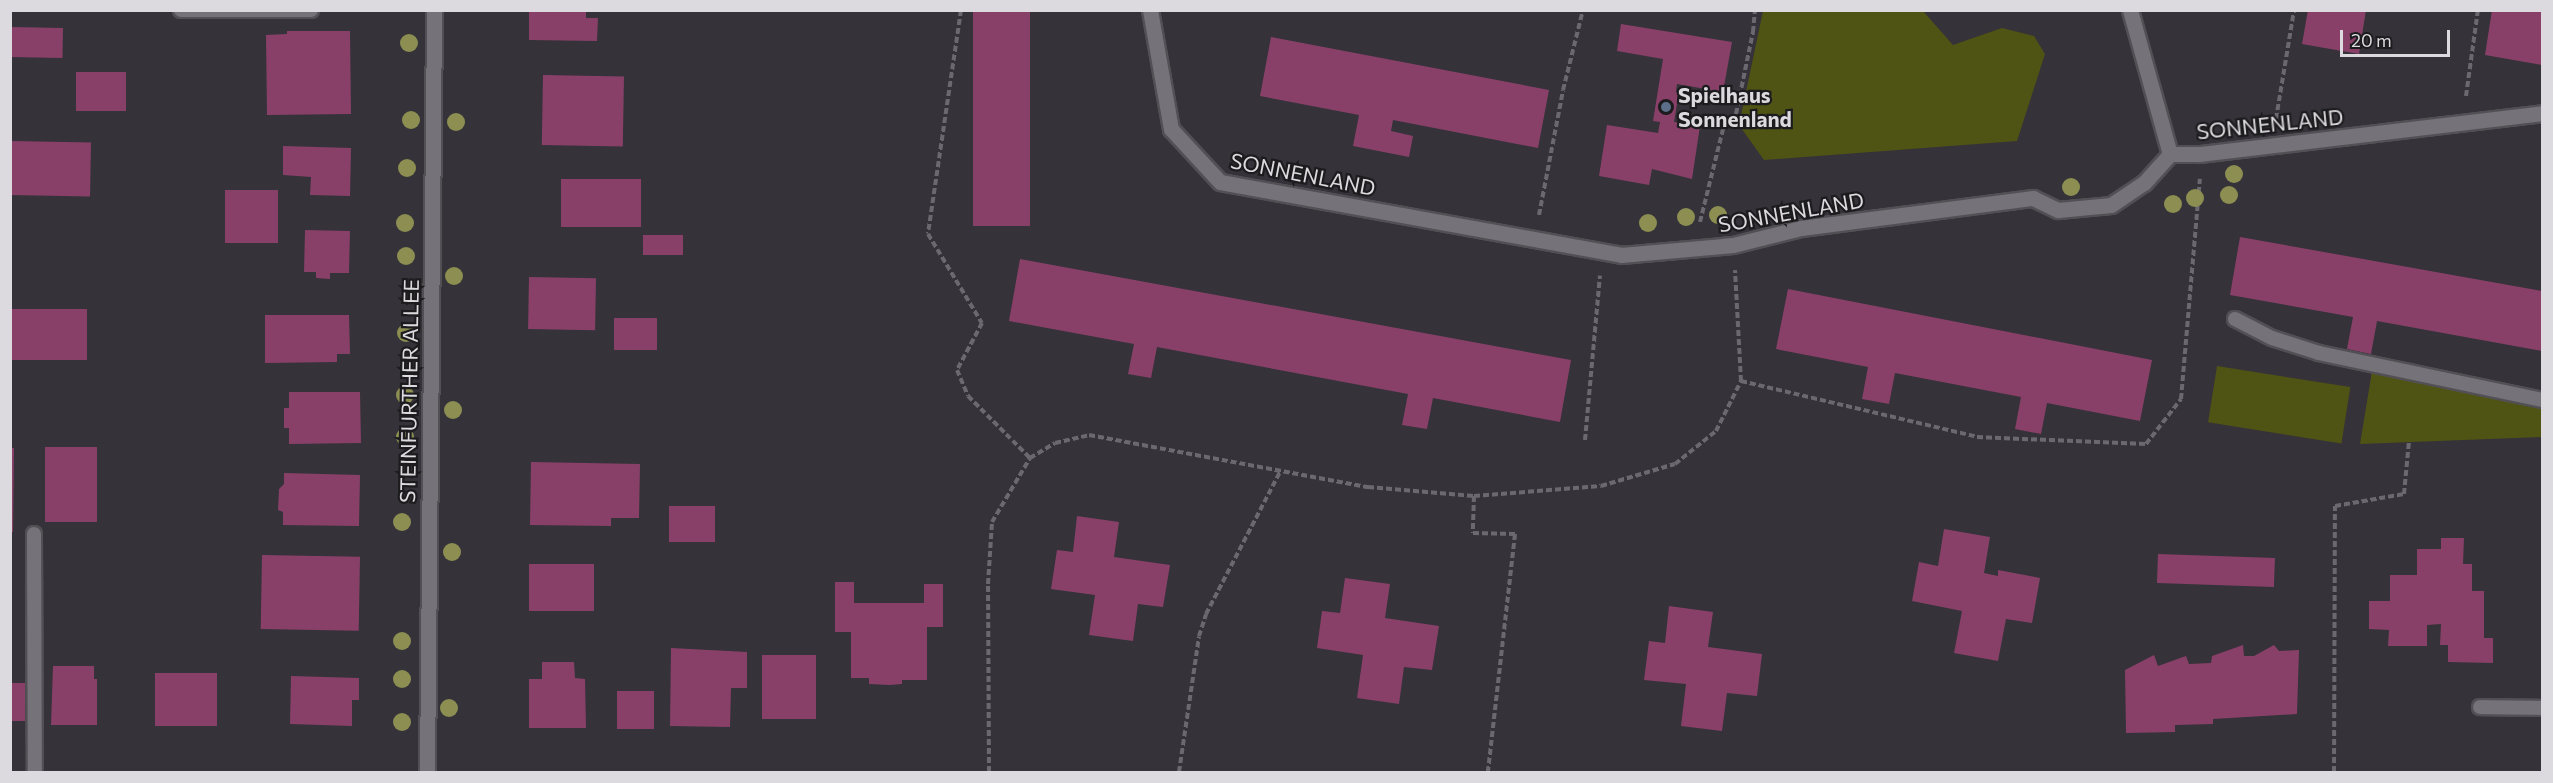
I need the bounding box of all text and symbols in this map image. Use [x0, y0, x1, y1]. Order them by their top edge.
scale bar [2343, 18, 2452, 56]
text: 20 m [2351, 29, 2392, 51]
place label: Spielhaus Sonnenland [1678, 82, 1792, 132]
marker: Spielhaus Sonnenland [1659, 100, 1673, 114]
street label: SONNENLAND [2195, 104, 2345, 144]
street label: SONNENLAND [1228, 148, 1378, 200]
street label: SONNENLAND [1716, 187, 1866, 237]
street label: STEINFURTHER ALLEE [394, 279, 424, 503]

